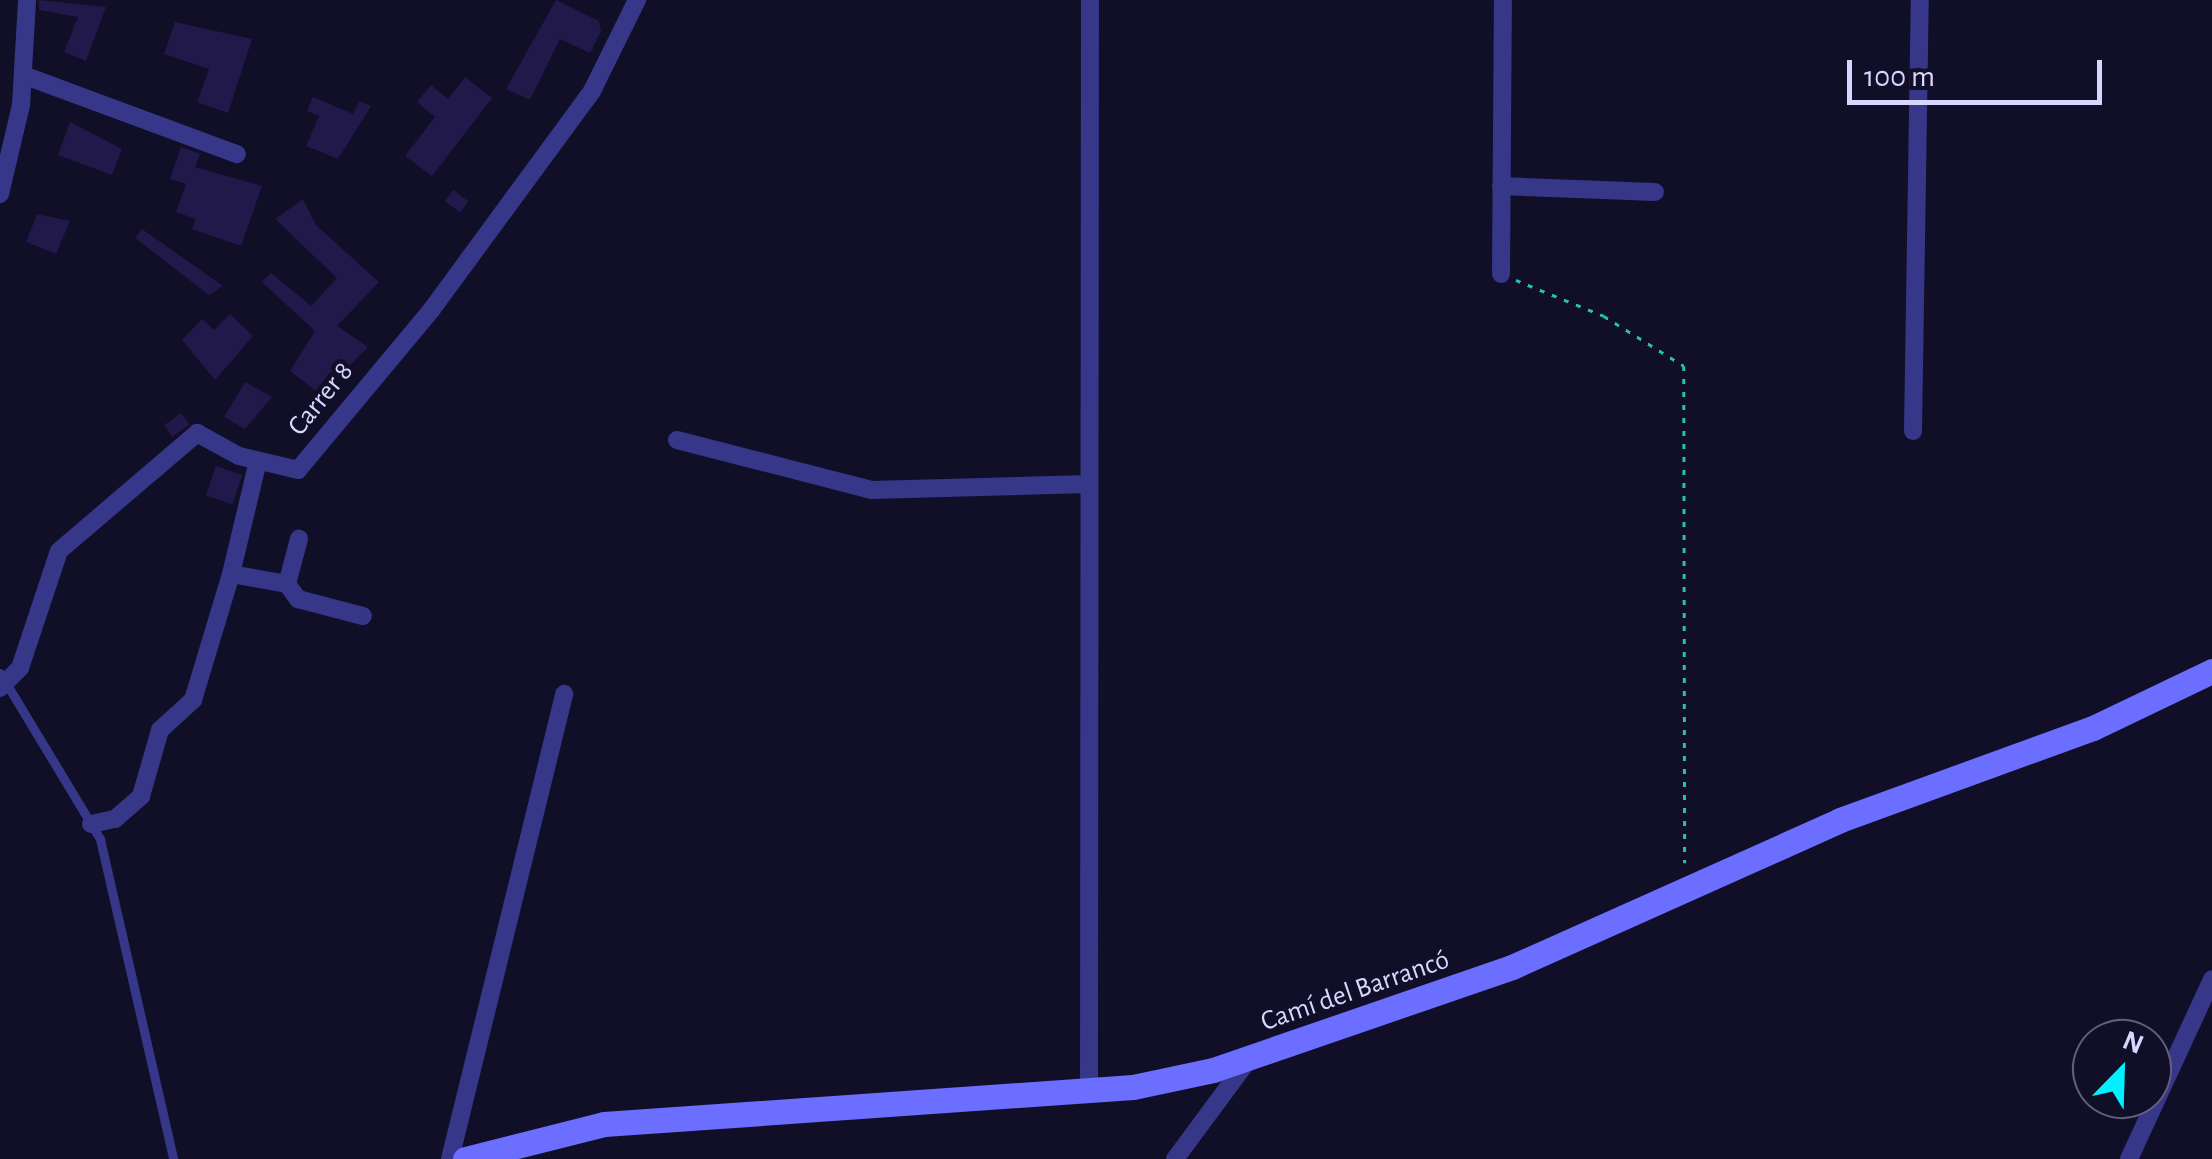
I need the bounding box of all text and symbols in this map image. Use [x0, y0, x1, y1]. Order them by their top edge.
scale bar [1852, 40, 2107, 102]
text: 100 m [1864, 62, 1935, 92]
street label: Carrer 8 [281, 355, 361, 443]
street label: Camí del Barrancó [1256, 943, 1454, 1039]
north arrow [2072, 1019, 2172, 1119]
text: N [2119, 1027, 2147, 1060]

